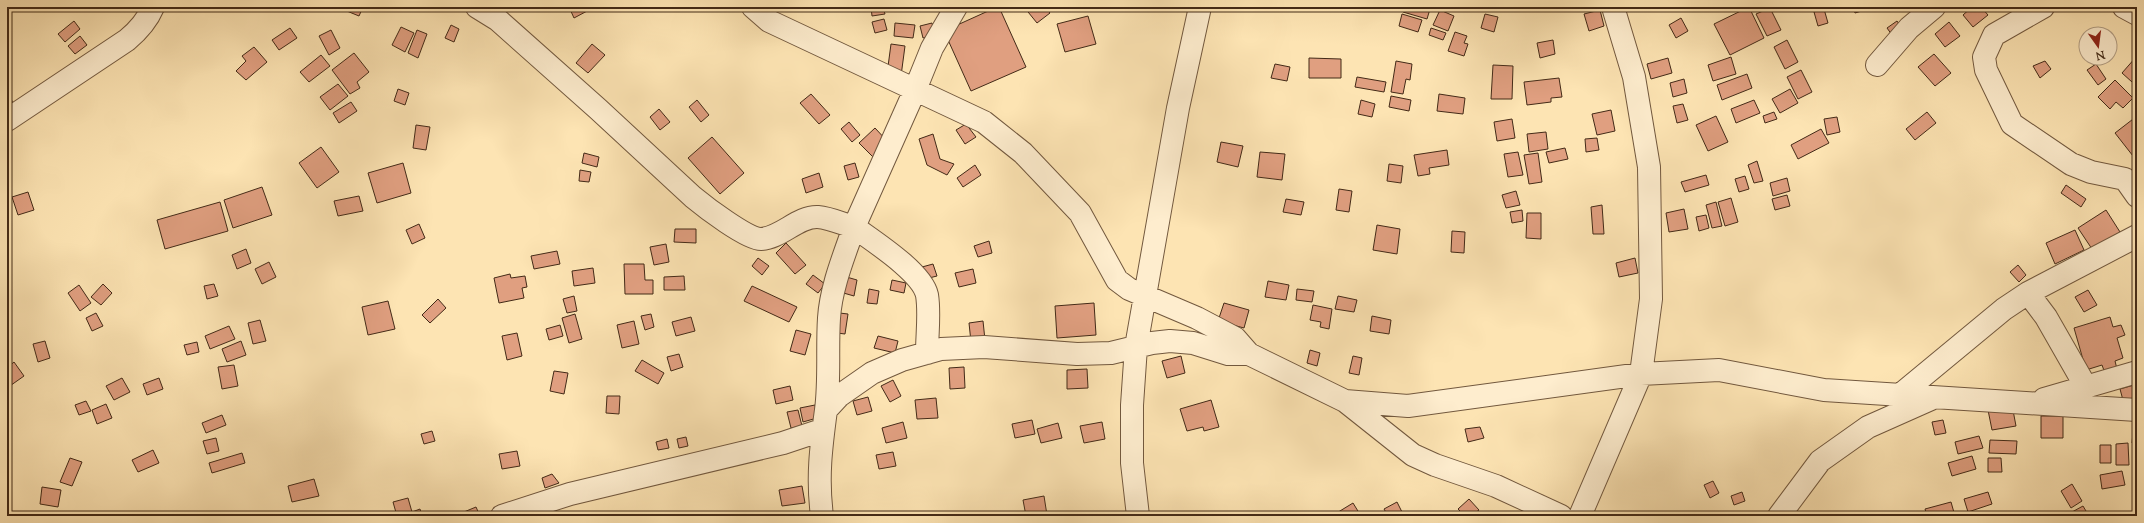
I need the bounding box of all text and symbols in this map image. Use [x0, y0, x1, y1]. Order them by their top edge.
north arrow [2078, 26, 2118, 66]
text: N [2094, 46, 2107, 64]

